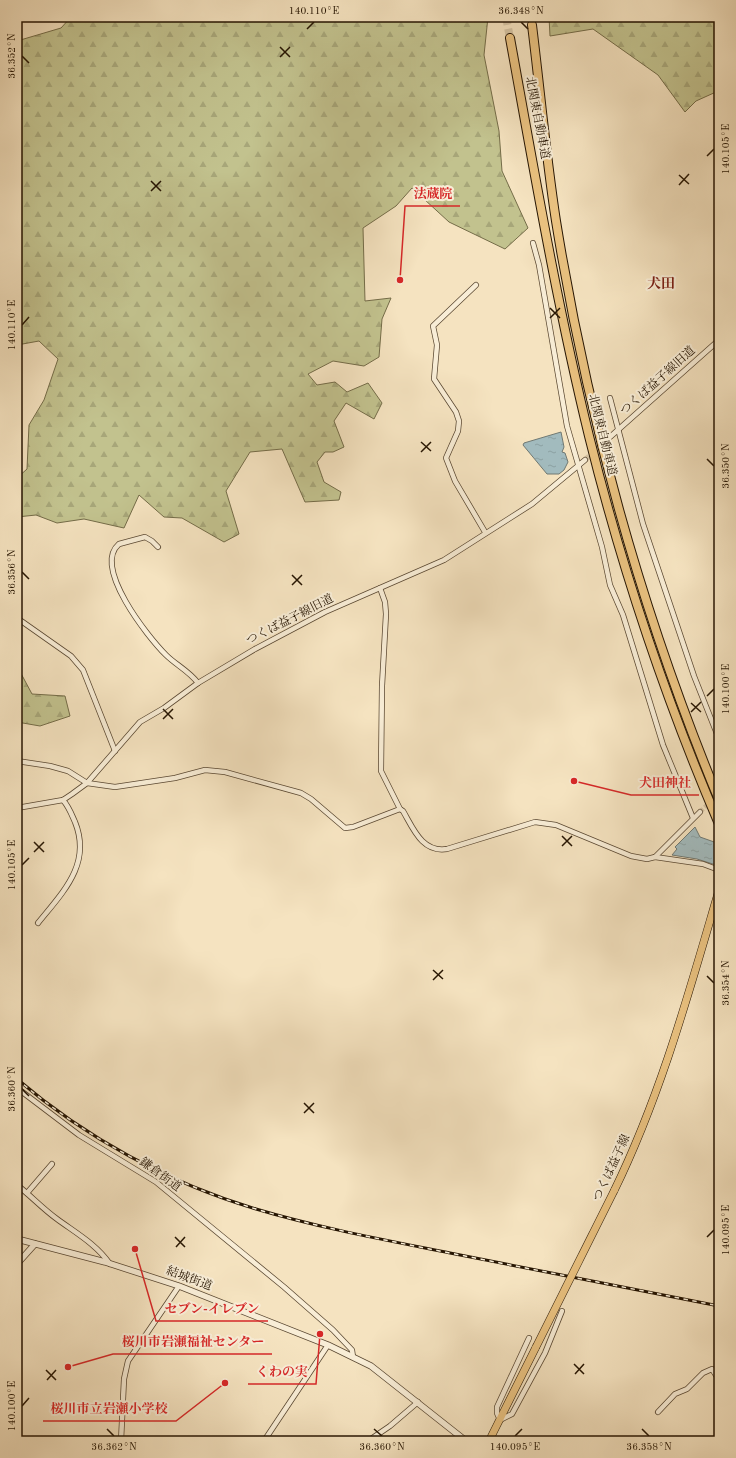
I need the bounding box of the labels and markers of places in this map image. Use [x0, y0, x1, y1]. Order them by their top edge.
callout: 法蔵院 [405, 181, 460, 206]
callout: 犬田神社 [631, 770, 699, 795]
callout: セブン-イレブン [156, 1296, 268, 1321]
callout: 桜川市岩瀬福祉センター [113, 1329, 272, 1354]
callout: くわの実 [248, 1359, 316, 1384]
callout: 桜川市立岩瀬小学校 [43, 1396, 176, 1421]

